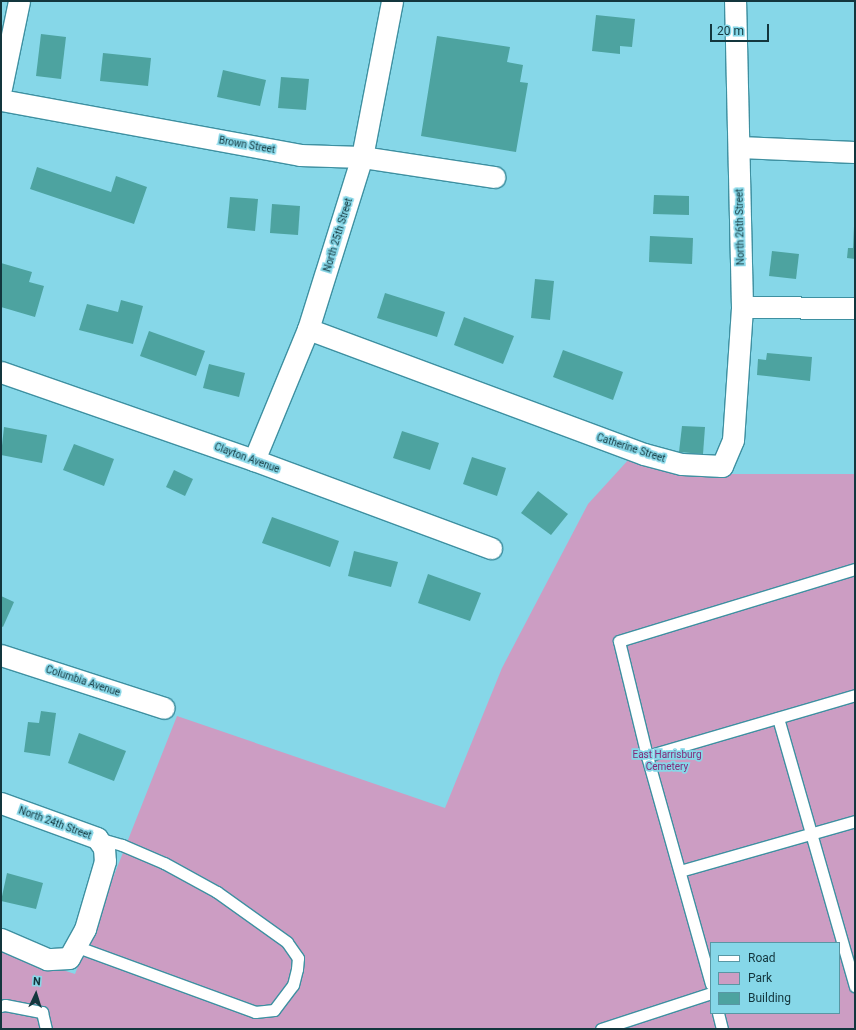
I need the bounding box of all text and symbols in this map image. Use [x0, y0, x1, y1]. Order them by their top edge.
scale bar [712, 16, 771, 42]
text: 20 m [717, 24, 744, 38]
street label: Brown Street [218, 134, 276, 156]
street label: North 26th Street [733, 189, 747, 265]
street label: North 25th Street [321, 197, 355, 273]
street label: Catherine Street [595, 431, 667, 465]
street label: Clayton Avenue [213, 441, 281, 475]
street label: Columbia Avenue [44, 663, 122, 699]
park label: East Harrisburg Cemetery [632, 748, 702, 772]
street label: North 24th Street [17, 804, 93, 842]
legend [710, 942, 840, 1014]
text: Road [748, 951, 776, 965]
text: Park [748, 971, 772, 985]
north arrow [16, 974, 56, 1014]
text: N [33, 975, 41, 988]
text: Building [748, 991, 791, 1005]

